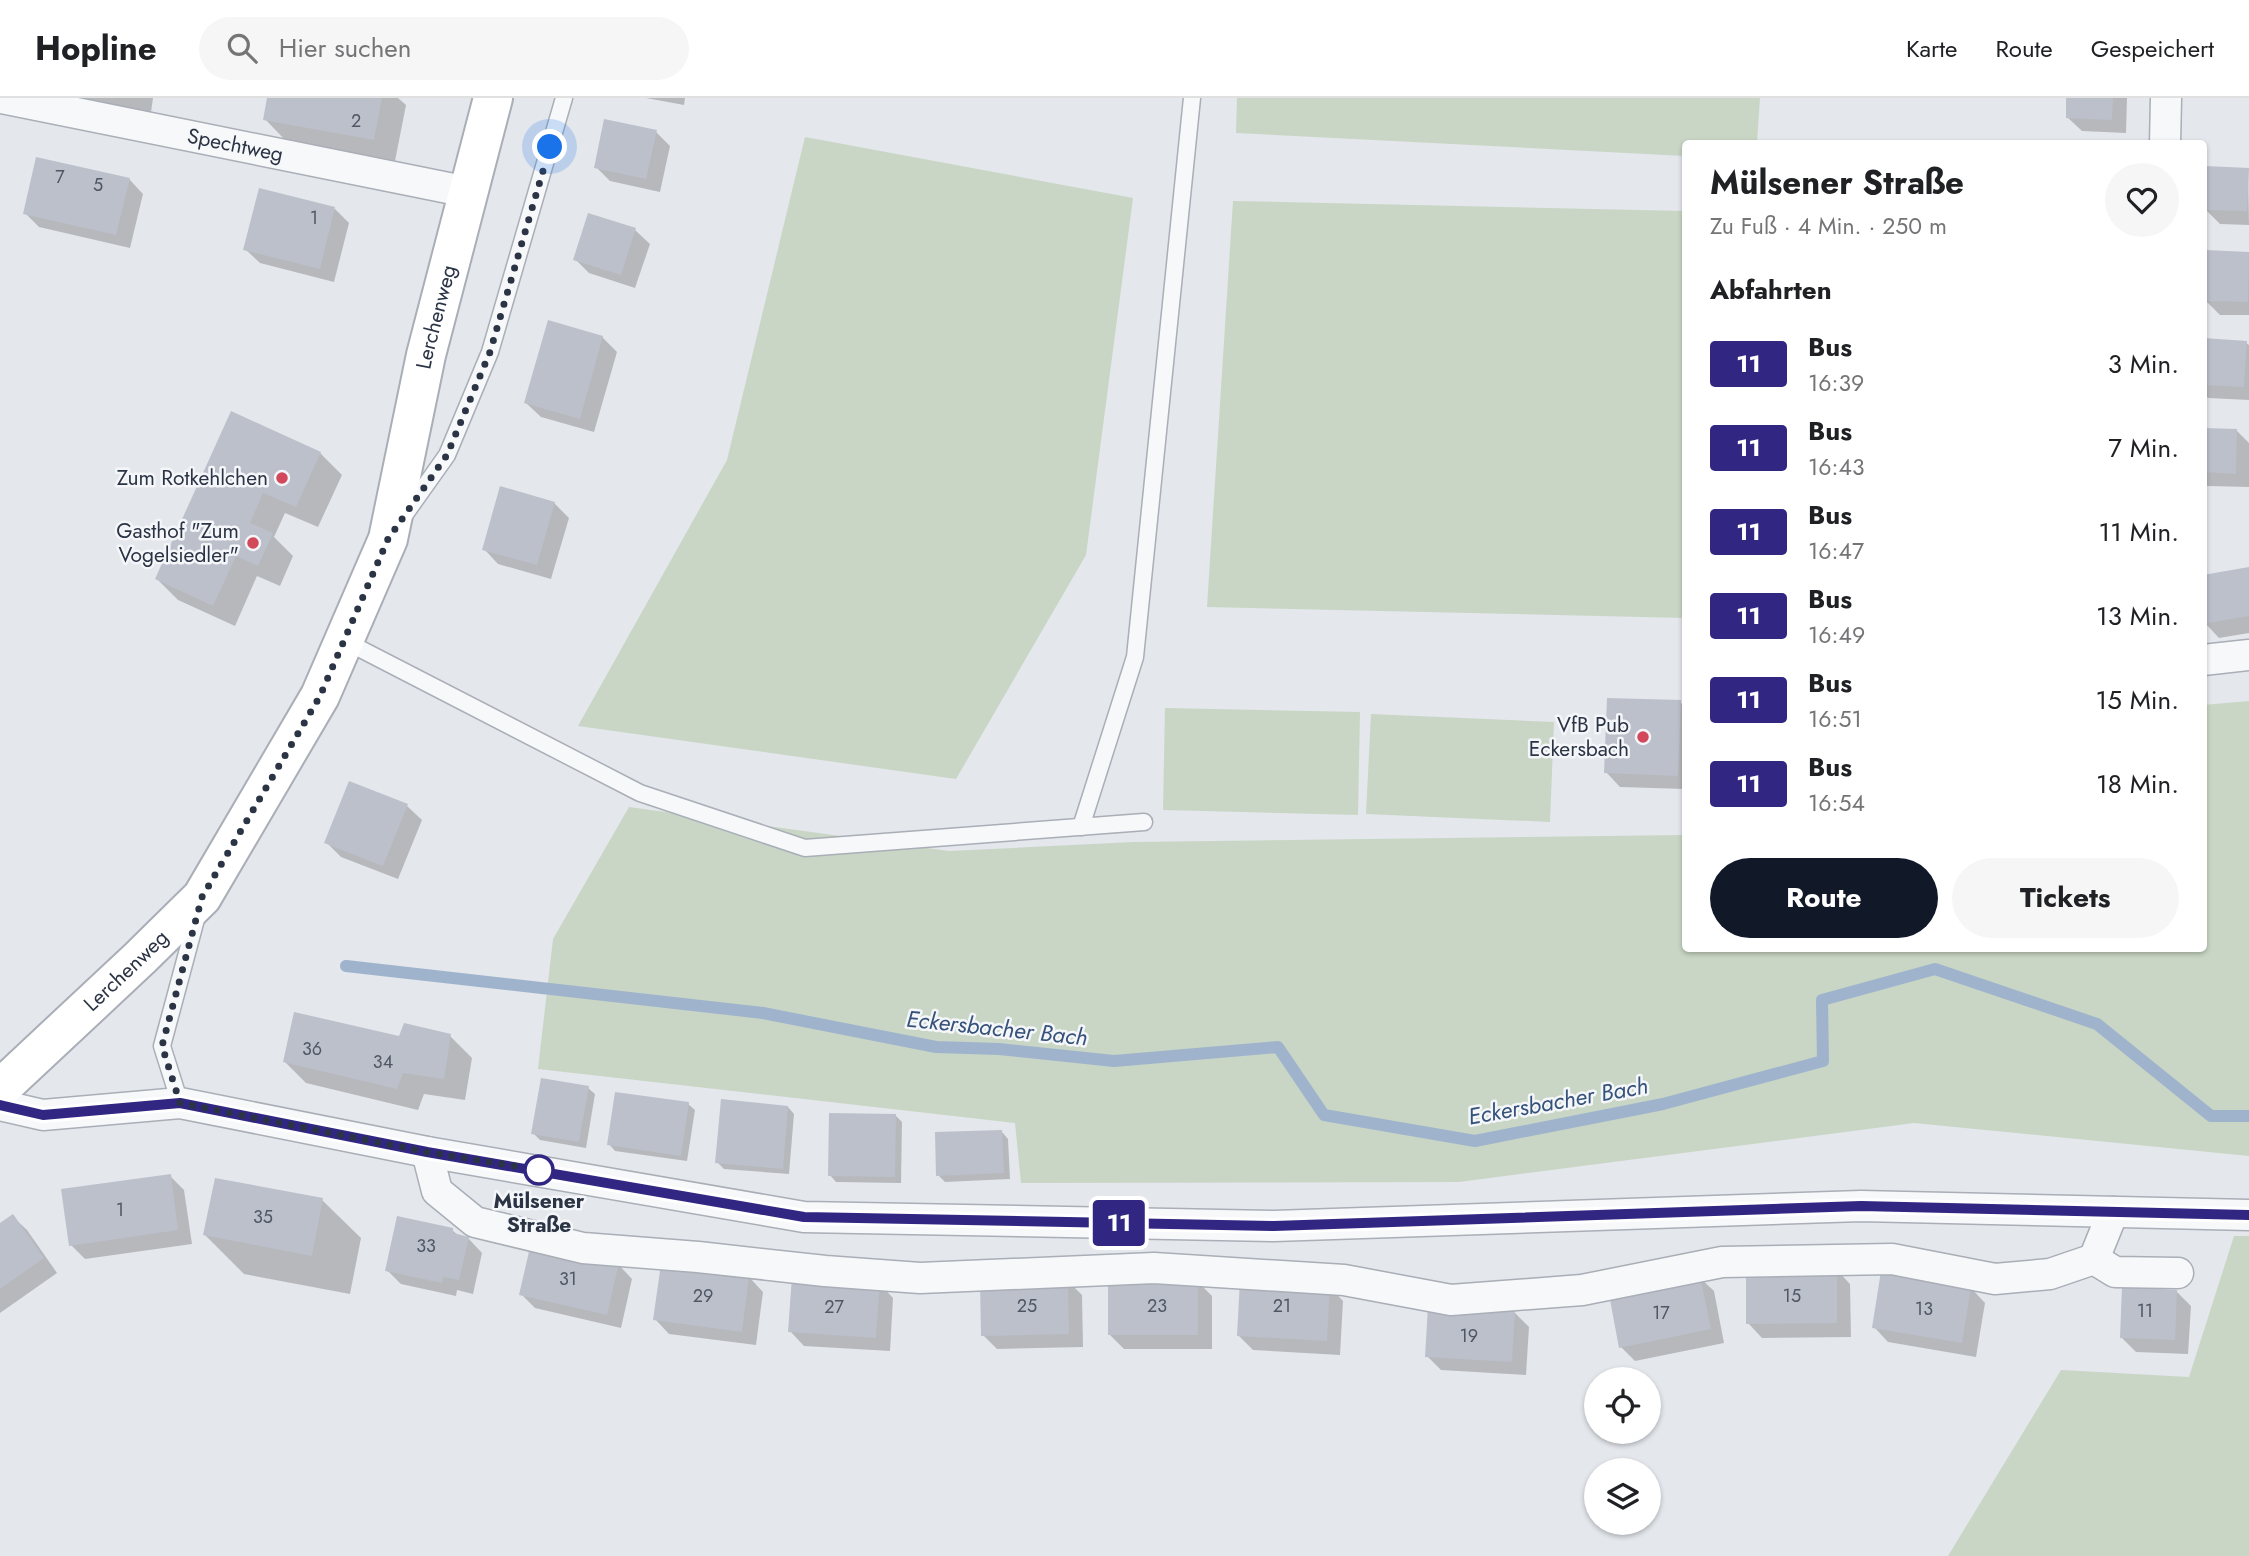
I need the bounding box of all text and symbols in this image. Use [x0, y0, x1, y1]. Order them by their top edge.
search box [199, 17, 689, 80]
text: Hopline [35, 25, 157, 72]
icon: search [223, 29, 261, 67]
text: Hier suchen [279, 29, 411, 67]
text: Karte [1906, 31, 1957, 66]
text: Route [1995, 31, 2053, 66]
text: Gespeichert [2091, 31, 2214, 66]
house number: 2 [351, 108, 361, 134]
street label: Spechtweg [185, 121, 286, 169]
your location [532, 129, 567, 164]
text: Mülsener Straße [1710, 159, 1964, 206]
button: heart [2105, 163, 2179, 237]
house number: 7 [55, 164, 65, 190]
house number: 5 [93, 172, 103, 198]
house number: 1 [310, 205, 318, 231]
text: Zu Fuß · 4 Min. · 250 m [1710, 209, 1947, 243]
street label: Lerchenweg [408, 262, 464, 372]
text: Abfahrten [1710, 271, 1832, 309]
text: Bus [1808, 328, 1852, 366]
text: 3 Min. [2108, 345, 2179, 383]
text: 11 [1736, 346, 1761, 381]
text: 16:39 [1808, 366, 1864, 400]
text: Bus [1808, 412, 1852, 450]
text: 7 Min. [2108, 429, 2179, 467]
text: 11 [1736, 430, 1761, 465]
text: 16:43 [1808, 450, 1864, 484]
place label: Zum Rotkehlchen [117, 463, 268, 493]
marker: Zum Rotkehlchen [274, 470, 290, 486]
text: Bus [1808, 496, 1852, 534]
text: 11 Min. [2099, 513, 2179, 551]
text: 11 [1736, 514, 1761, 549]
place label: Gasthof "Zum Vogelsiedler" [116, 516, 239, 570]
text: 16:47 [1808, 534, 1864, 568]
marker: Gasthof "Zum Vogelsiedler" [245, 535, 261, 551]
text: Bus [1808, 580, 1852, 618]
text: 13 Min. [2096, 597, 2179, 635]
text: 11 [1736, 598, 1761, 633]
text: 16:49 [1808, 618, 1865, 652]
text: Bus [1808, 664, 1852, 702]
text: 15 Min. [2096, 681, 2179, 719]
text: 11 [1736, 682, 1761, 717]
text: 16:51 [1808, 702, 1862, 736]
place label: VfB Pub Eckersbach [1529, 710, 1629, 764]
marker: VfB Pub Eckersbach [1635, 729, 1651, 745]
text: Bus [1808, 748, 1852, 786]
text: 18 Min. [2096, 765, 2179, 803]
text: 11 [1736, 766, 1761, 801]
text: 16:54 [1808, 786, 1865, 820]
button: Route [1710, 858, 1938, 938]
button: Tickets [1952, 858, 2179, 938]
street label: Lerchenweg [77, 923, 175, 1018]
water label: Eckersbacher Bach [905, 1002, 1089, 1054]
house number: 36 [302, 1036, 322, 1062]
house number: 34 [373, 1049, 393, 1075]
water label: Eckersbacher Bach [1465, 1068, 1651, 1134]
marker: Mülsener Straße [524, 1155, 554, 1185]
place label: Mülsener Straße [494, 1186, 585, 1240]
house number: 1 [116, 1197, 124, 1223]
line badge: 11 [1088, 1200, 1150, 1246]
house number: 35 [253, 1204, 273, 1230]
text: 11 [1107, 1205, 1131, 1240]
house number: 33 [416, 1233, 436, 1259]
house number: 31 [559, 1266, 577, 1292]
house number: 29 [693, 1283, 713, 1309]
house number: 15 [1783, 1283, 1801, 1309]
house number: 25 [1017, 1293, 1037, 1319]
house number: 23 [1147, 1293, 1167, 1319]
house number: 21 [1273, 1293, 1291, 1319]
house number: 27 [824, 1294, 844, 1320]
house number: 13 [1915, 1296, 1933, 1322]
house number: 11 [2137, 1298, 2153, 1324]
house number: 17 [1652, 1300, 1670, 1326]
house number: 19 [1460, 1323, 1478, 1349]
map controls [1584, 1367, 1661, 1535]
button: locate [1584, 1367, 1661, 1444]
button: layers [1584, 1458, 1661, 1535]

